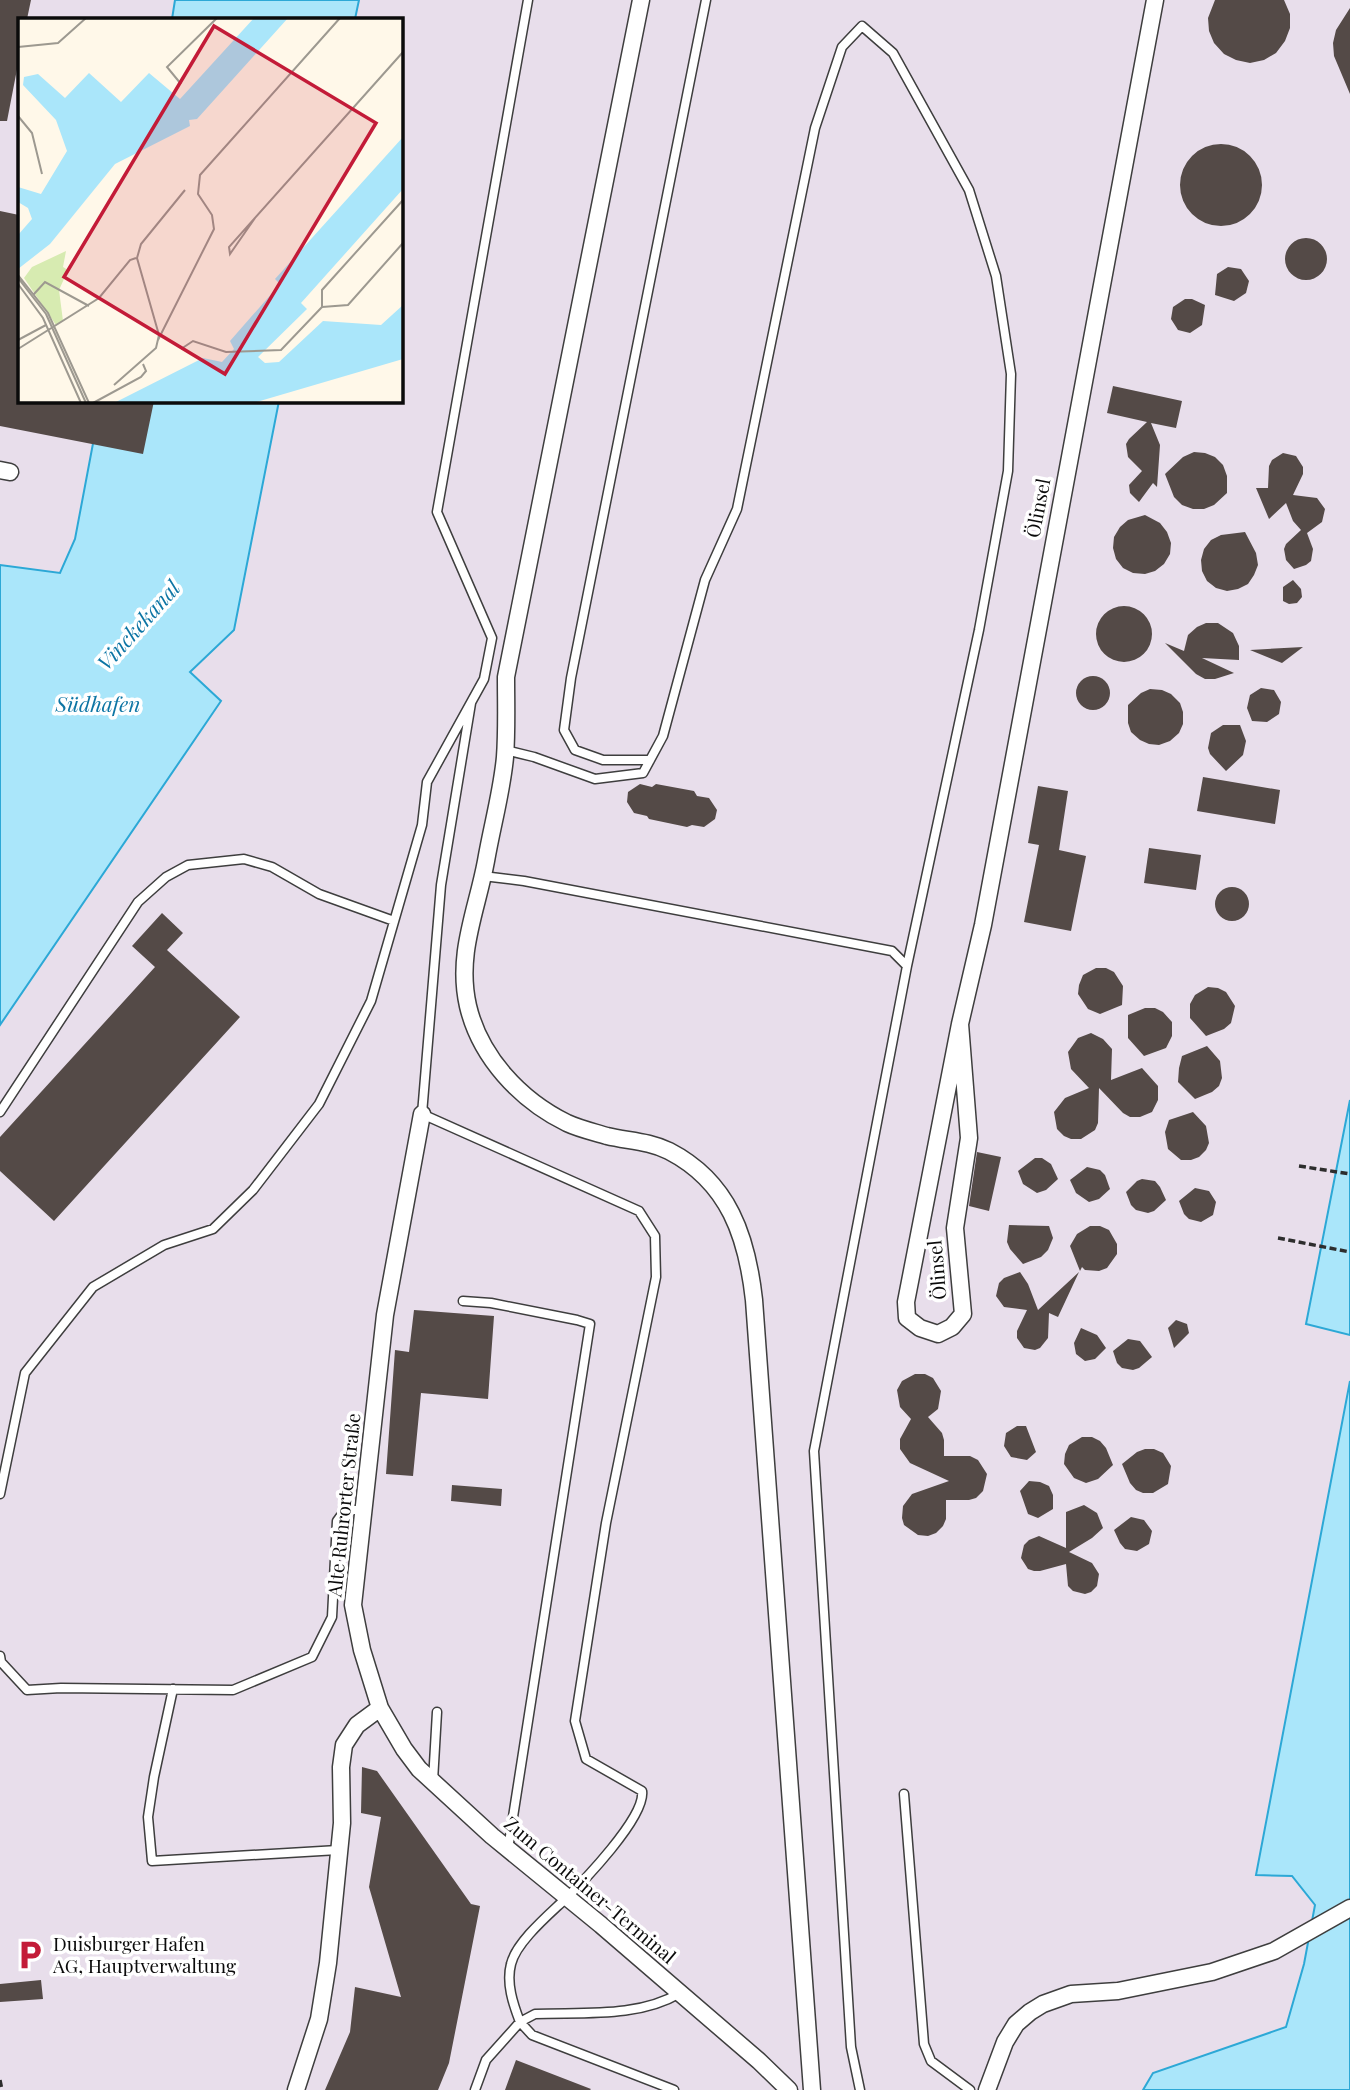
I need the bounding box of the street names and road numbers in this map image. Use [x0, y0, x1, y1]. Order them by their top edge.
street label: Ölinsel [1019, 475, 1056, 540]
street label: Ölinsel [920, 1239, 952, 1301]
street label: Alte Ruhrorter Straße [320, 1412, 366, 1599]
street label: Zum Container-Terminal [499, 1810, 682, 1969]

